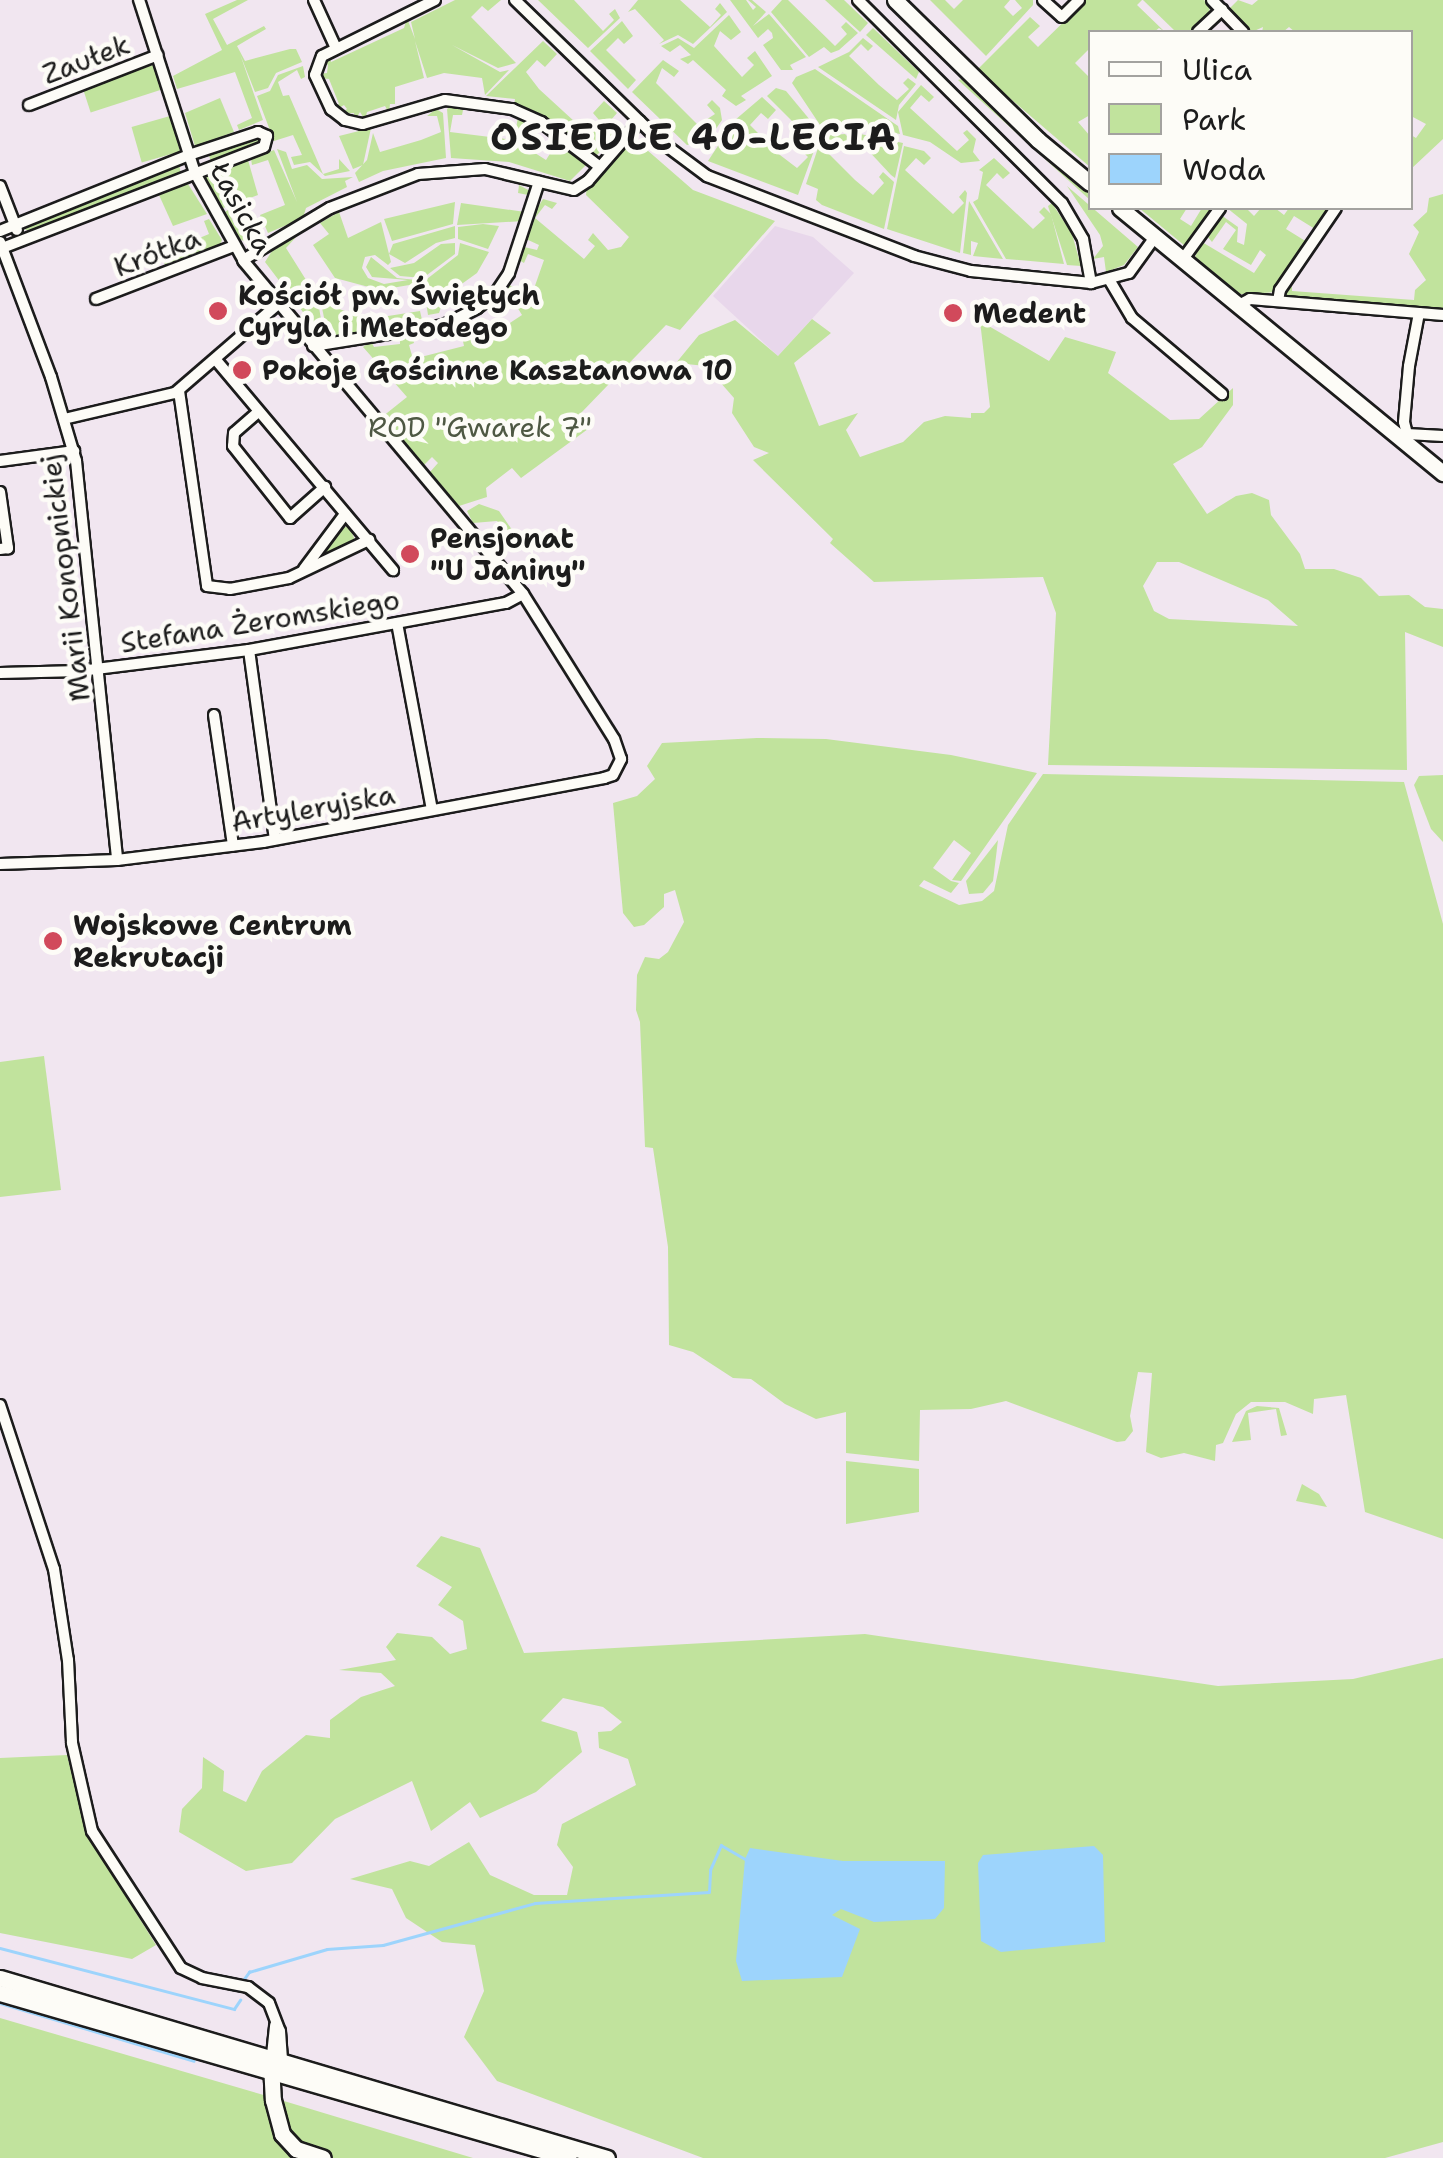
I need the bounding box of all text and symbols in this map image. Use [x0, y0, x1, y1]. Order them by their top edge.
street label: Zaułek [38, 27, 134, 91]
legend [1088, 30, 1413, 210]
text: Ulica [1182, 49, 1252, 90]
text: Park [1182, 99, 1246, 140]
district label: OSIEDLE 40-LECIA [490, 114, 898, 160]
text: Woda [1182, 149, 1266, 190]
street label: Łasicka [203, 156, 281, 260]
street label: Krótka [109, 220, 205, 284]
place label: Kościół pw. Świętych Cyryla i Metodego [238, 278, 540, 344]
place label: Medent [973, 296, 1086, 330]
marker: Kościół pw. Świętych Cyryla i Metodego [207, 300, 229, 322]
marker: Medent [942, 302, 964, 324]
place label: Pokoje Gościnne Kasztanowa 10 [262, 353, 733, 387]
marker: Pokoje Gościnne Kasztanowa 10 [231, 359, 253, 381]
park label: ROD "Gwarek 7" [368, 410, 592, 444]
street label: Marii Konopnickiej [33, 453, 97, 703]
place label: Pensjonat "U Janiny" [430, 521, 586, 587]
marker: Pensjonat "U Janiny" [399, 543, 421, 565]
street label: Stefana Żeromskiego [118, 582, 402, 660]
street label: Artyleryjska [229, 777, 397, 839]
place label: Wojskowe Centrum Rekrutacji [73, 908, 352, 974]
marker: Wojskowe Centrum Rekrutacji [42, 930, 64, 952]

